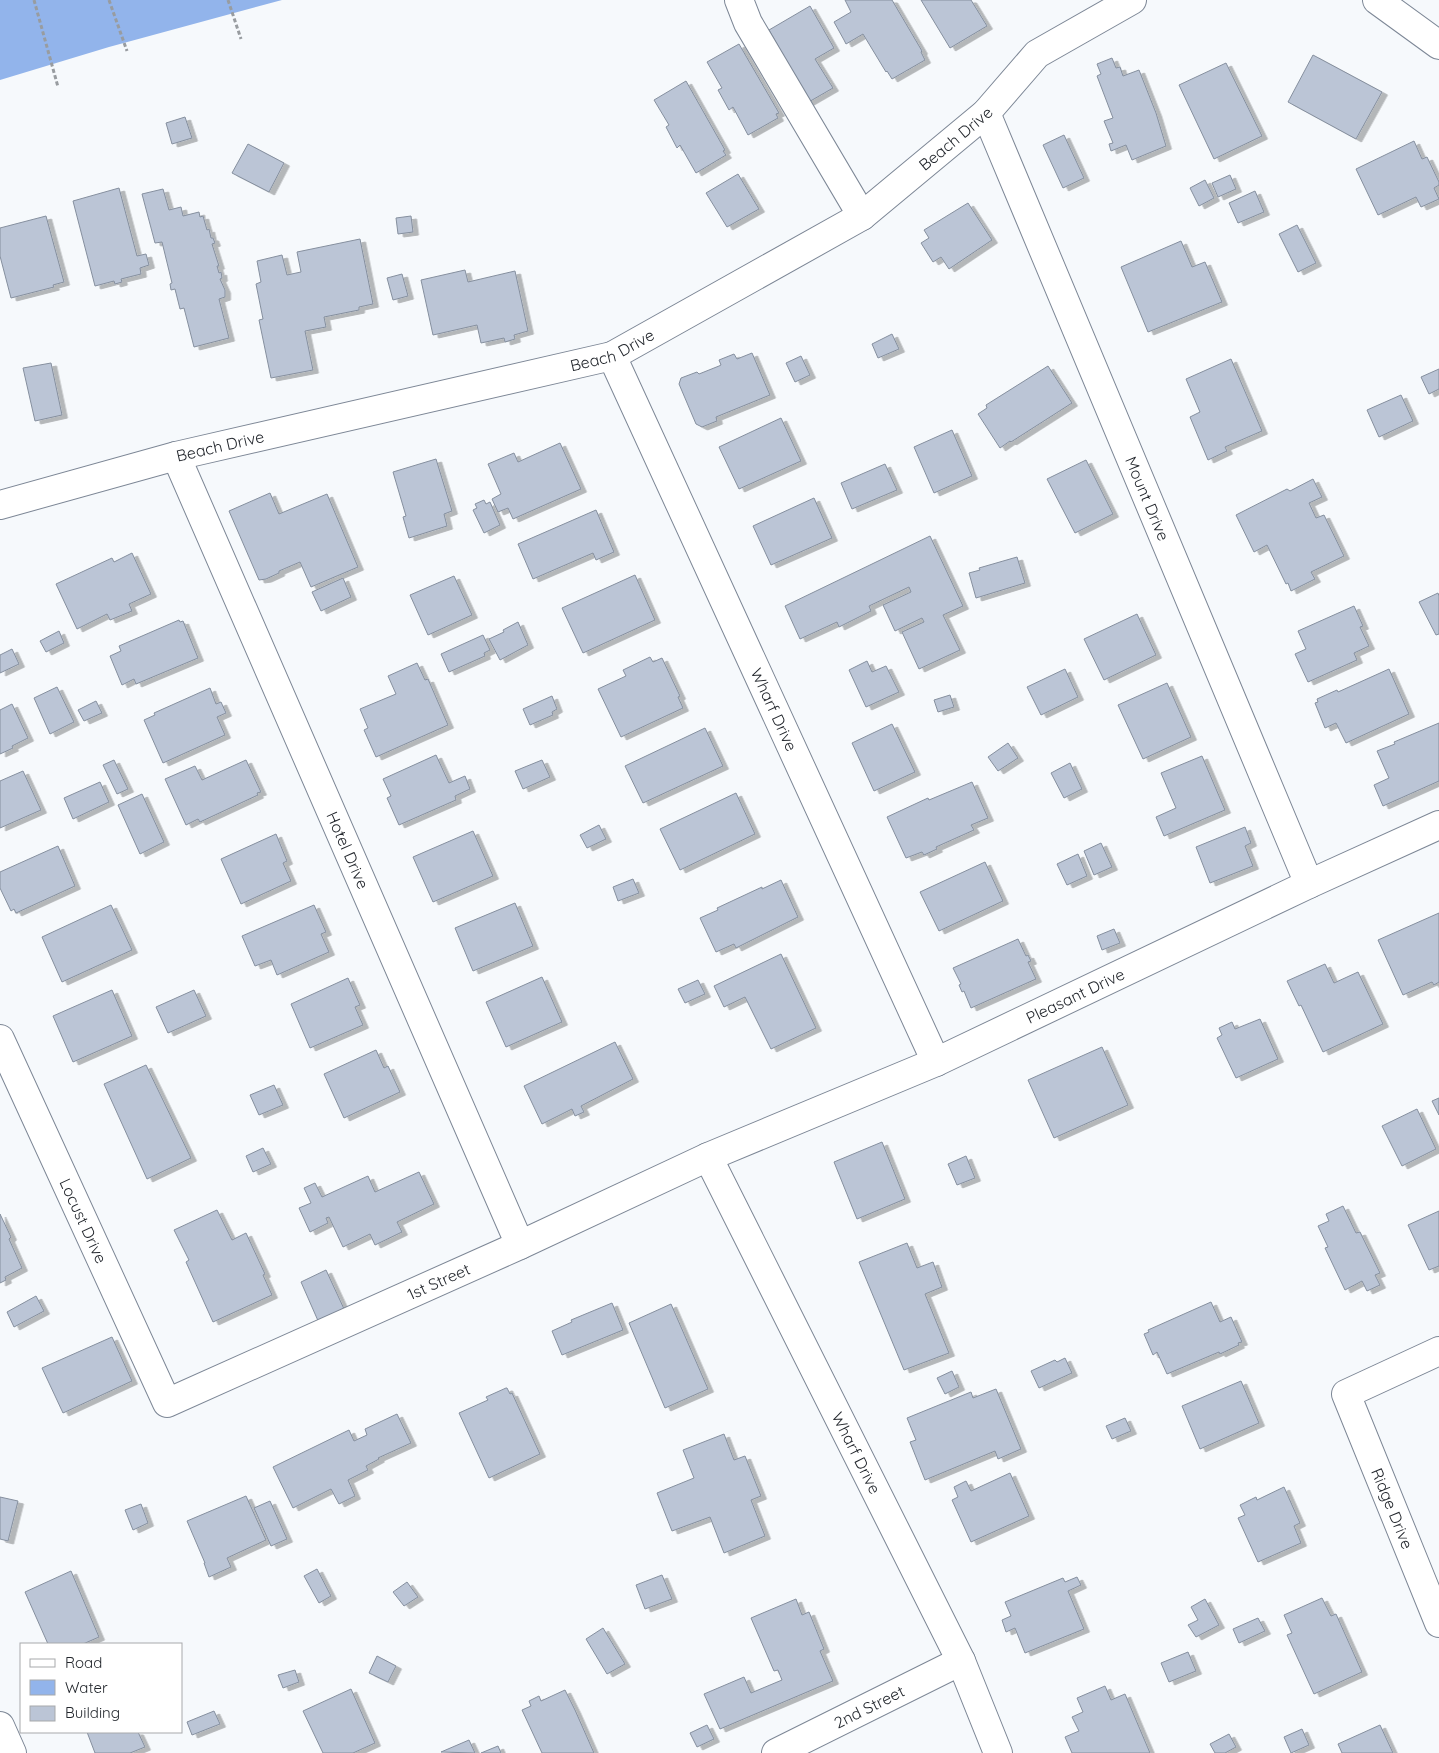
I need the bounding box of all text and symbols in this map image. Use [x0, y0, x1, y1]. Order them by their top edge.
street label: Beach Drive [915, 103, 997, 175]
street label: Beach Drive [568, 324, 658, 375]
street label: Beach Drive [174, 426, 266, 466]
street label: Mount Drive [1121, 453, 1174, 544]
street label: Wharf Drive [747, 665, 802, 754]
street label: Hotel Drive [322, 808, 373, 892]
street label: Pleasant Drive [1023, 964, 1128, 1028]
street label: Locust Drive [55, 1175, 112, 1267]
street label: 1st Street [404, 1259, 473, 1304]
street label: Wharf Drive [828, 1409, 885, 1497]
street label: Ridge Drive [1367, 1465, 1418, 1552]
legend [20, 1643, 182, 1733]
text: Road [65, 1653, 102, 1672]
text: Water [65, 1678, 108, 1697]
street label: 2nd Street [831, 1681, 908, 1733]
text: Building [65, 1703, 120, 1722]

